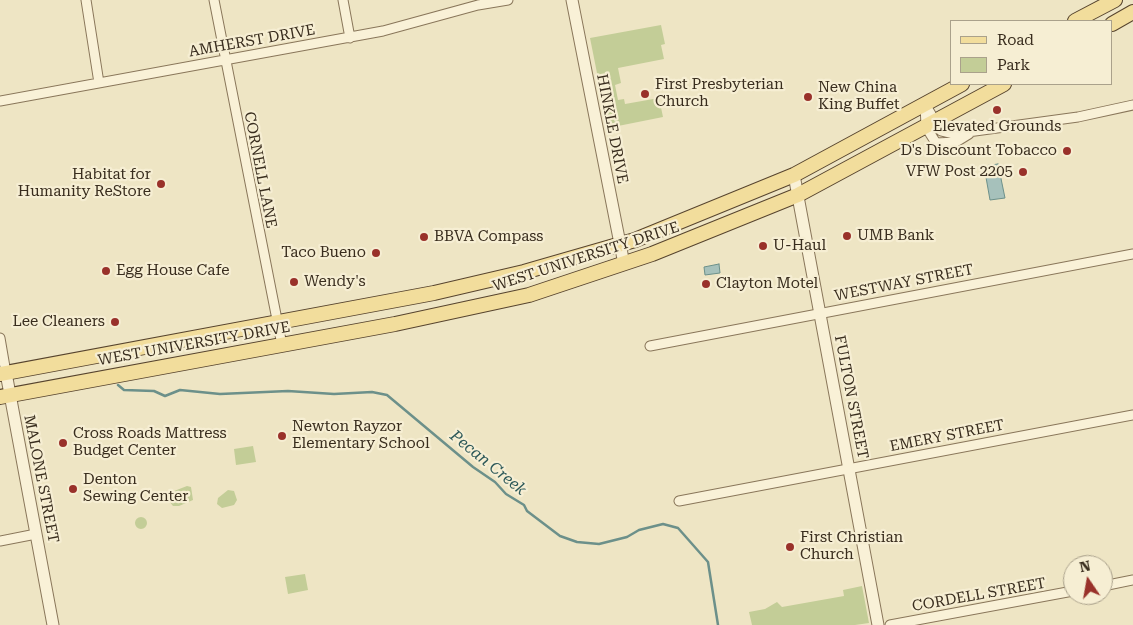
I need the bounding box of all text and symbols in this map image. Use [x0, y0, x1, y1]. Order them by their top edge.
legend [950, 20, 1113, 85]
street label: AMHERST DRIVE [187, 21, 317, 61]
text: Road [997, 31, 1034, 49]
text: Park [997, 56, 1030, 74]
street label: HINKLE DRIVE [593, 73, 631, 185]
place label: First Presbyterian Church [655, 76, 784, 111]
place label: New China King Buffet [818, 79, 900, 114]
marker: First Presbyterian Church [639, 88, 651, 100]
marker: New China King Buffet [802, 91, 814, 103]
marker: Elevated Grounds [991, 104, 1003, 116]
street label: CORNELL LANE [240, 110, 280, 230]
place label: Elevated Grounds [933, 118, 1061, 136]
place label: D's Discount Tobacco [901, 142, 1057, 160]
marker: D's Discount Tobacco [1061, 145, 1073, 157]
place label: VFW Post 2205 [906, 163, 1013, 181]
place label: Habitat for Humanity ReStore [18, 166, 151, 201]
marker: VFW Post 2205 [1017, 166, 1029, 178]
marker: Habitat for Humanity ReStore [155, 178, 167, 190]
street label: WEST UNIVERSITY DRIVE [490, 218, 682, 296]
place label: UMB Bank [857, 227, 934, 245]
place label: BBVA Compass [434, 228, 543, 246]
marker: UMB Bank [841, 230, 853, 242]
marker: BBVA Compass [418, 231, 430, 243]
place label: U-Haul [773, 237, 826, 255]
marker: U-Haul [757, 240, 769, 252]
place label: Taco Bueno [281, 244, 366, 262]
marker: Taco Bueno [370, 247, 382, 259]
street label: WESTWAY STREET [833, 261, 975, 305]
place label: Egg House Cafe [116, 262, 230, 280]
marker: Egg House Cafe [100, 265, 112, 277]
place label: Wendy's [304, 273, 366, 291]
place label: Clayton Motel [716, 275, 818, 293]
marker: Wendy's [288, 276, 300, 288]
marker: Clayton Motel [700, 278, 712, 290]
place label: Lee Cleaners [12, 313, 105, 331]
marker: Lee Cleaners [109, 316, 121, 328]
street label: WEST UNIVERSITY DRIVE [96, 318, 292, 370]
street label: FULTON STREET [830, 334, 872, 460]
street label: MALONE STREET [20, 413, 62, 545]
street label: EMERY STREET [888, 416, 1006, 456]
place label: Newton Rayzor Elementary School [292, 418, 430, 453]
place label: Cross Roads Mattress Budget Center [73, 425, 227, 460]
water label: Pecan Creek [446, 426, 530, 500]
marker: Newton Rayzor Elementary School [276, 430, 288, 442]
marker: Cross Roads Mattress Budget Center [57, 437, 69, 449]
place label: Denton Sewing Center [83, 471, 188, 506]
marker: Denton Sewing Center [67, 483, 79, 495]
place label: First Christian Church [800, 529, 903, 564]
marker: First Christian Church [784, 541, 796, 553]
north arrow [1063, 555, 1113, 605]
text: N [1078, 557, 1092, 575]
street label: CORDELL STREET [911, 574, 1047, 616]

